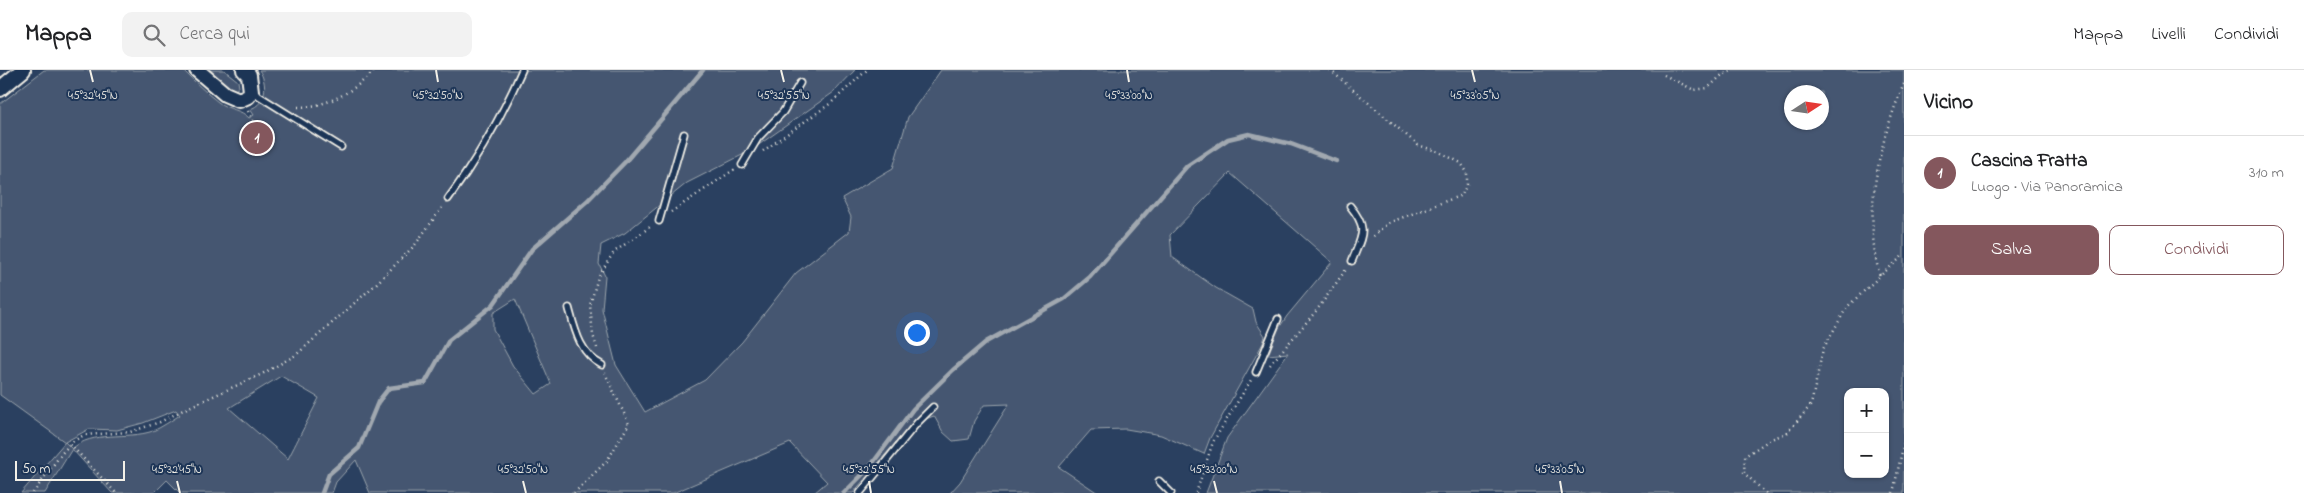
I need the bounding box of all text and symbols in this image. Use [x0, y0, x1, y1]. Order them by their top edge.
search box [122, 12, 472, 57]
text: Mappa [25, 17, 92, 52]
icon: search [140, 21, 168, 49]
text: Cerca qui [180, 21, 250, 48]
text: Mappa [2073, 22, 2123, 48]
text: Livelli [2151, 22, 2186, 48]
text: Condividi [2214, 22, 2279, 48]
north arrow [1784, 85, 1829, 130]
text: 45°32'45"N [68, 87, 118, 105]
text: 45°32'50"N [413, 87, 463, 105]
text: 45°32'55"N [758, 87, 810, 105]
text: 45°33'00"N [1105, 87, 1153, 105]
text: 45°33'05"N [1450, 87, 1500, 105]
text: Vicino [1924, 88, 1973, 118]
pin: 1 [241, 119, 273, 157]
text: Cascina Fratta [1971, 148, 2088, 175]
text: 1 [1937, 161, 1943, 185]
text: 310 m [2249, 161, 2284, 185]
text: Luogo · Via Panoramica [1971, 175, 2123, 199]
button: Salva [1924, 225, 2099, 275]
button: Condividi [2109, 225, 2284, 275]
your location [904, 320, 930, 346]
map controls [1844, 388, 1889, 478]
button: + [1844, 388, 1889, 433]
button: − [1844, 433, 1889, 478]
scale bar [15, 458, 125, 481]
text: 50 m [22, 459, 50, 480]
text: 45°32'45"N [152, 461, 202, 479]
text: 45°32'50"N [498, 461, 548, 479]
text: 45°32'55"N [843, 461, 895, 479]
text: 45°33'00"N [1190, 461, 1238, 479]
text: 45°33'05"N [1535, 461, 1585, 479]

